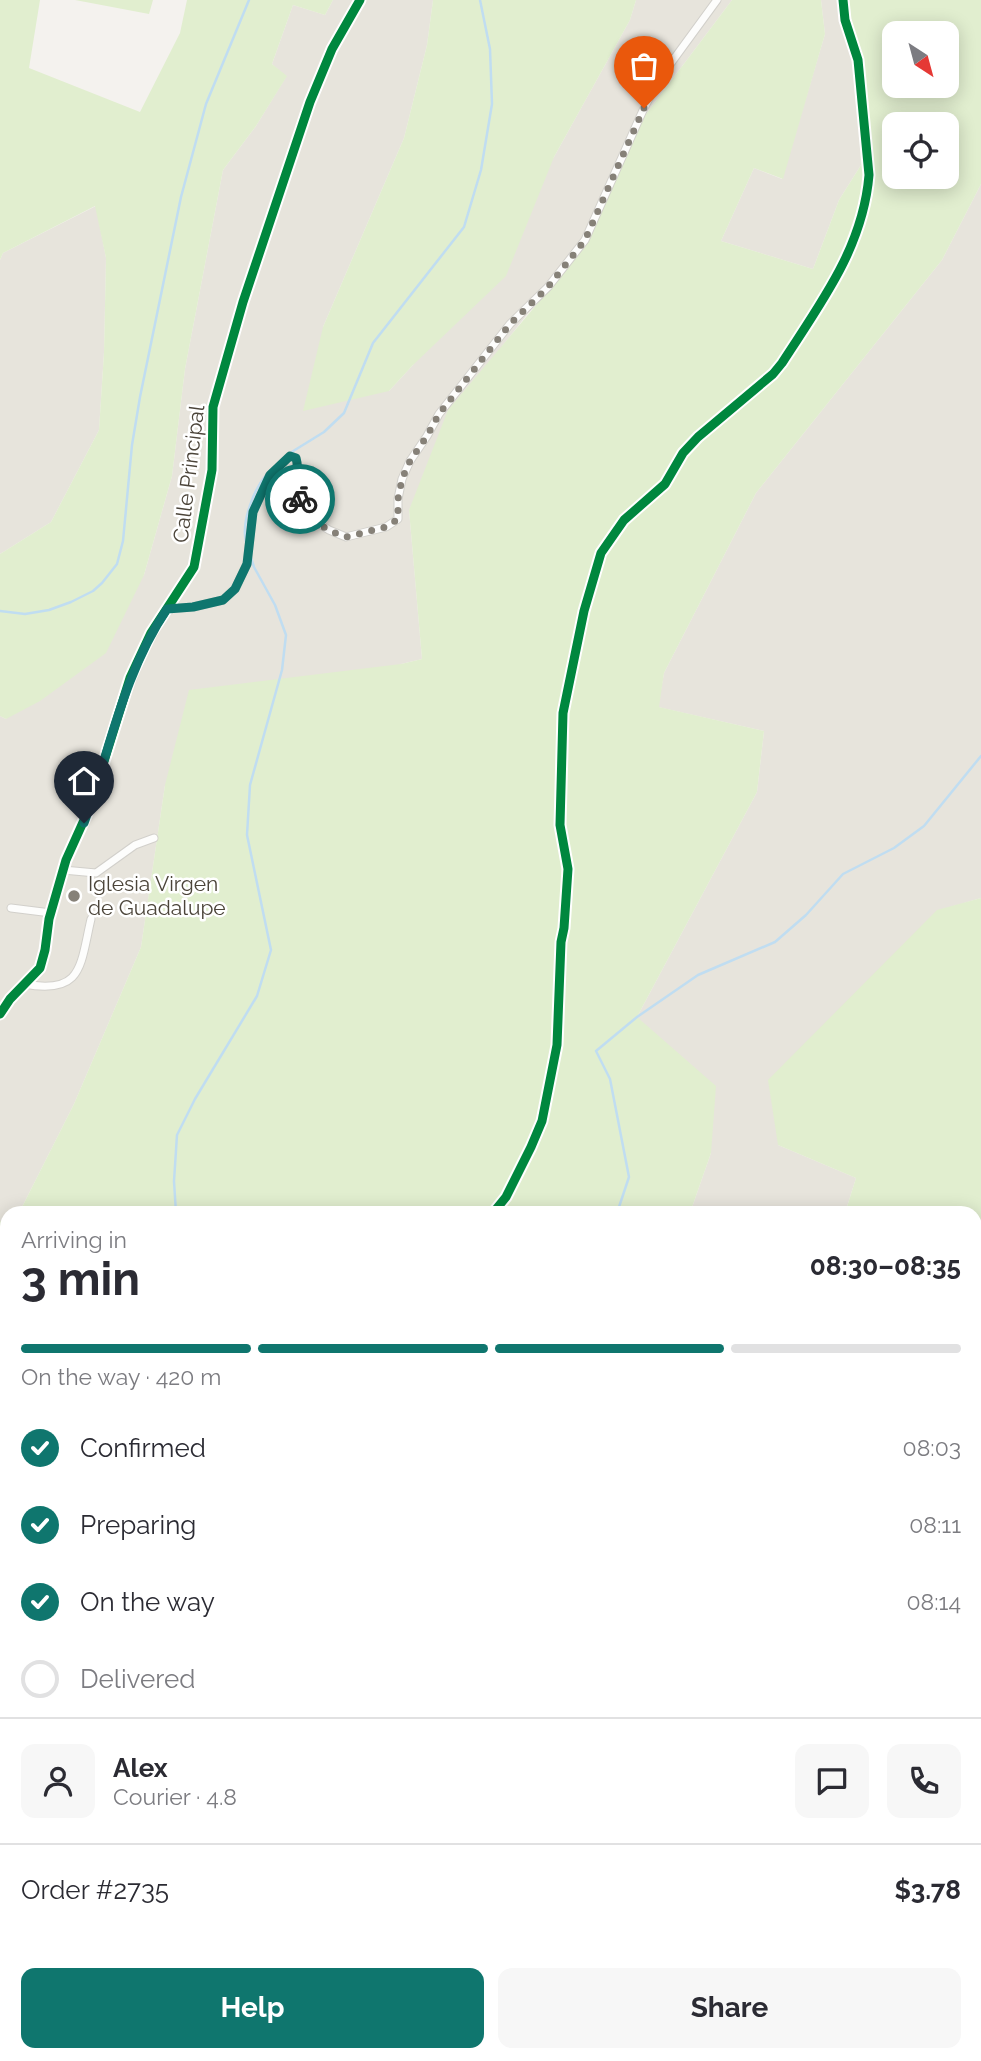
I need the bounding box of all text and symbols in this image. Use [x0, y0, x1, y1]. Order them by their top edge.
north arrow [882, 21, 959, 98]
map controls [882, 21, 959, 189]
pin [614, 36, 674, 108]
icon: bag [625, 47, 663, 85]
button: locate [882, 112, 959, 189]
street label: Calle Principal [168, 403, 209, 544]
courier [265, 464, 335, 534]
icon: bike [281, 480, 319, 518]
pin [54, 751, 114, 823]
icon: home [65, 762, 103, 800]
place label: Iglesia Virgen de Guadalupe [88, 871, 226, 920]
marker: Iglesia Virgen de Guadalupe [66, 888, 82, 904]
text: Arriving in [21, 1226, 127, 1253]
text: 08:30–08:35 [810, 1251, 961, 1281]
text: 3 min [21, 1252, 140, 1306]
text: On the way · 420 m [21, 1363, 221, 1390]
icon: check [21, 1429, 59, 1467]
text: Confirmed [80, 1433, 206, 1463]
text: 08:03 [903, 1434, 961, 1461]
icon: check [21, 1506, 59, 1544]
text: Preparing [80, 1510, 196, 1540]
text: 08:11 [909, 1511, 961, 1538]
icon: check [21, 1583, 59, 1621]
text: On the way [80, 1587, 215, 1617]
text: 08:14 [907, 1588, 961, 1615]
text: Delivered [80, 1664, 195, 1694]
button: person [21, 1744, 95, 1818]
button: chat [795, 1744, 869, 1818]
button: phone [887, 1744, 961, 1818]
text: Alex [113, 1753, 168, 1783]
text: Courier · 4.8 [113, 1783, 237, 1810]
text: Order #2735 [21, 1875, 169, 1905]
text: $3.78 [895, 1875, 961, 1905]
button: Help [21, 1968, 484, 2048]
button: Share [498, 1968, 961, 2048]

